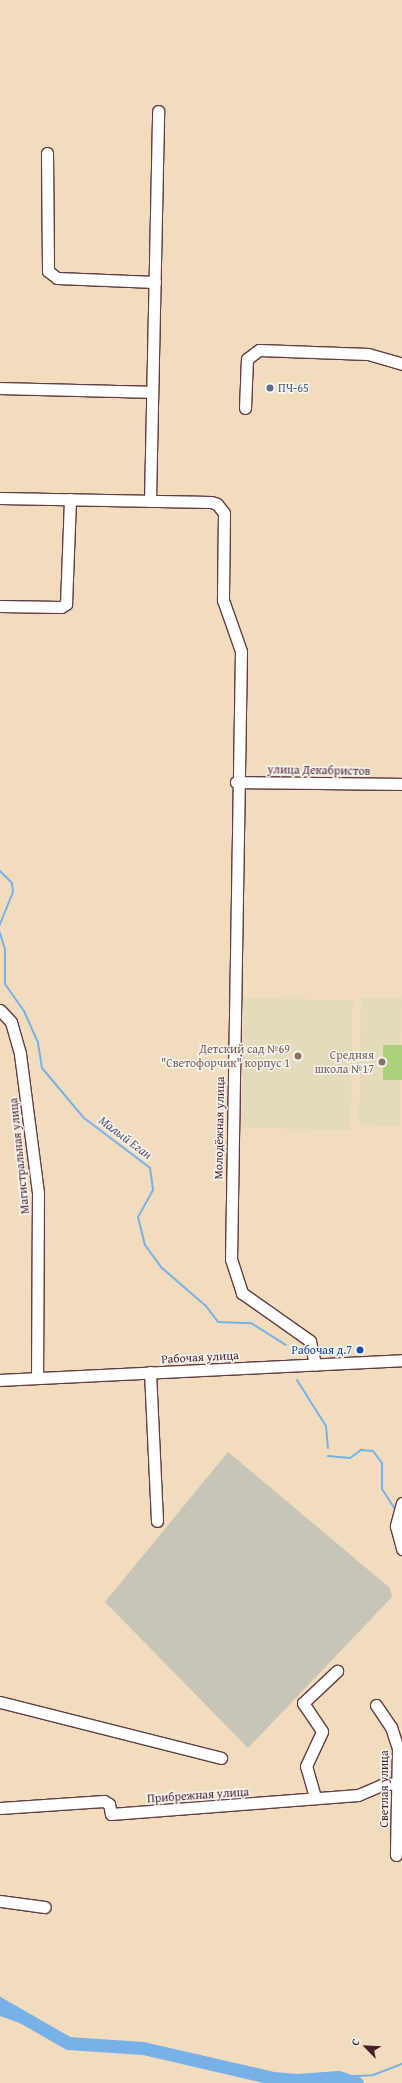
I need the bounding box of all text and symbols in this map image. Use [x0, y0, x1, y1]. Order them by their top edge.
place label: ПЧ-65 [278, 381, 309, 395]
marker: ПЧ-65 [265, 383, 275, 393]
street label: улица Декабристов [267, 762, 371, 778]
place label: Детский сад №69 "Светофорчик" корпус 1 [161, 1042, 290, 1070]
place label: Средняя школа №17 [315, 1048, 374, 1076]
marker: Детский сад №69 "Светофорчик" корпус 1 [293, 1051, 303, 1061]
marker: Средняя школа №17 [377, 1057, 387, 1067]
street label: Молодёжная улица [211, 1076, 227, 1180]
street label: Магистральная улица [6, 1097, 32, 1215]
water label: Малый Еган [95, 1113, 155, 1163]
place label: Рабочая д.7 [292, 1343, 352, 1357]
marker: Рабочая д.7 [355, 1345, 365, 1355]
street label: Рабочая улица [161, 1348, 239, 1366]
street label: Светлая улица [377, 1750, 391, 1828]
street label: Прибрежная улица [147, 1784, 249, 1806]
north arrow [346, 2027, 386, 2067]
text: С [346, 2036, 364, 2048]

